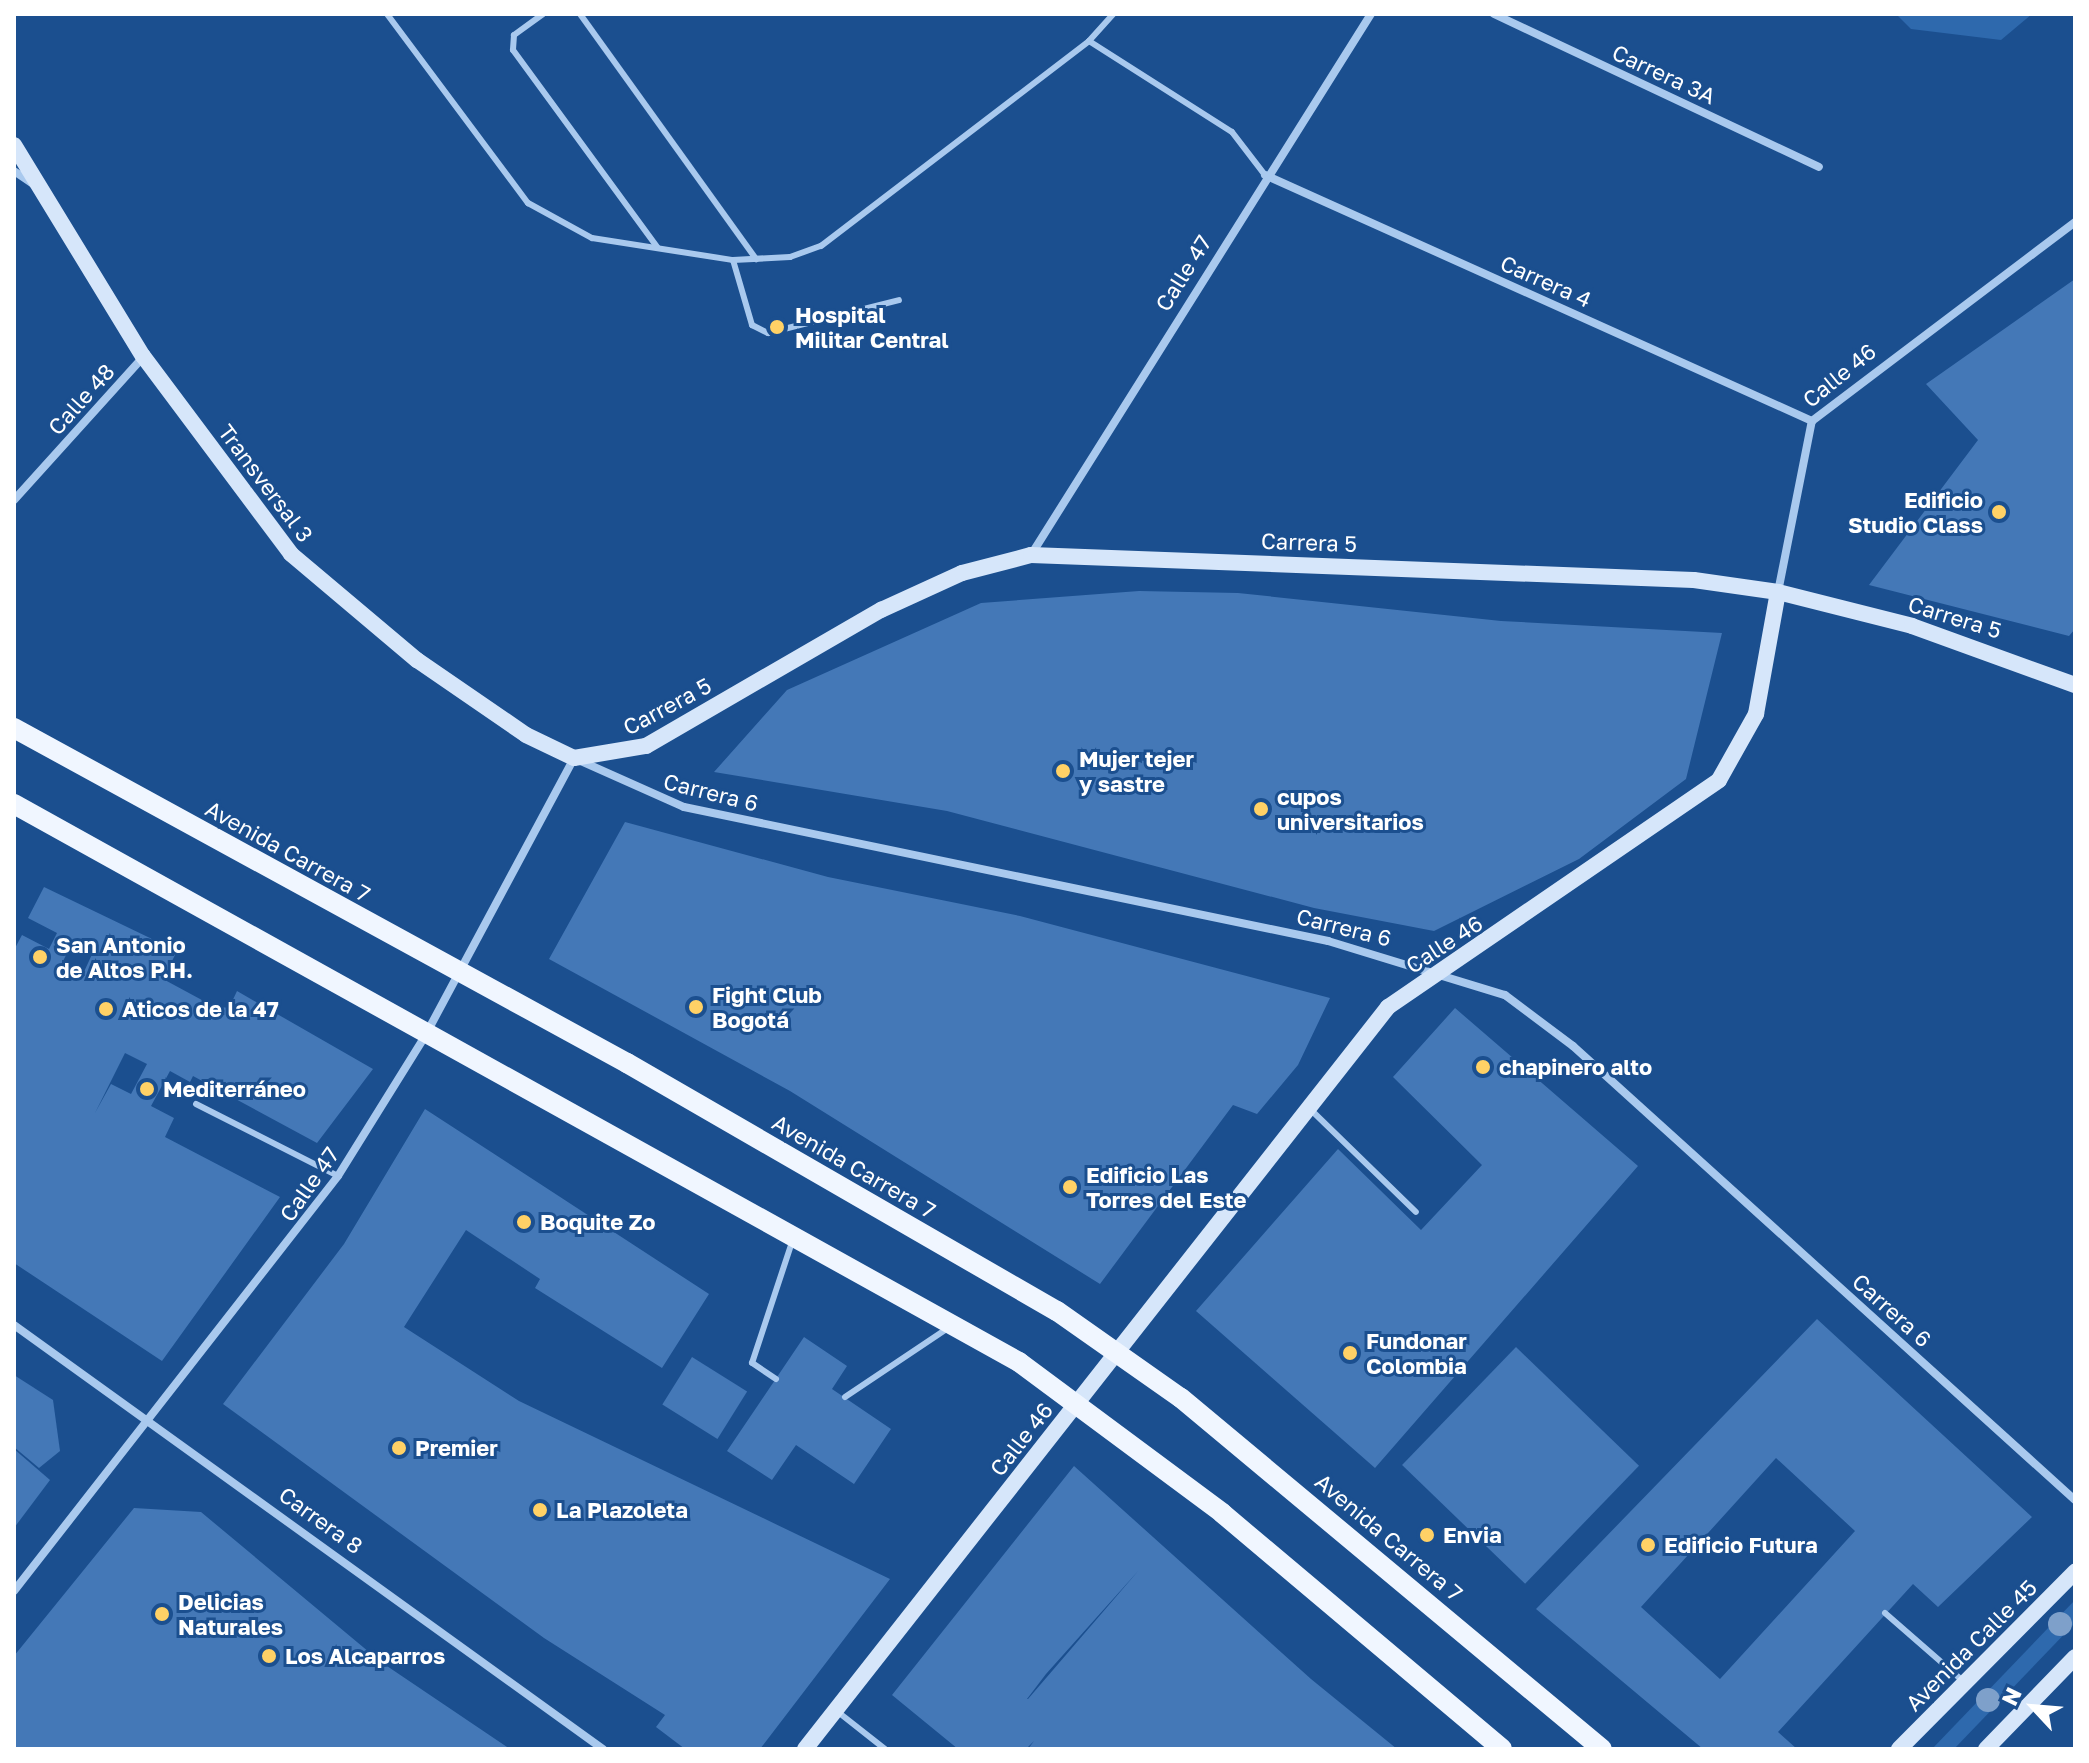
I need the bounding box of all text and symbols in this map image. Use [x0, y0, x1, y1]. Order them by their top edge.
street label: Carrera 3A [1608, 39, 1720, 109]
street label: Calle 47 [1149, 230, 1217, 316]
street label: Carrera 4 [1496, 249, 1596, 313]
place label: Hospital Militar Central [795, 301, 949, 352]
marker: Hospital Militar Central [766, 316, 788, 338]
street label: Calle 46 [1797, 338, 1881, 412]
street label: Calle 48 [42, 358, 120, 440]
street label: Transversal 3 [213, 419, 319, 547]
place label: Edificio Studio Class [1848, 486, 1983, 538]
marker: Edificio Studio Class [1990, 503, 2008, 521]
street label: Carrera 5 [1260, 527, 1358, 557]
street label: Carrera 5 [1905, 590, 2005, 644]
street label: Carrera 5 [618, 672, 716, 740]
place label: Mujer tejer y sastre [1079, 745, 1194, 796]
marker: Mujer tejer y sastre [1054, 762, 1072, 780]
street label: Carrera 6 [661, 767, 761, 817]
place label: cupos universitarios [1277, 783, 1424, 834]
street label: Avenida Carrera 7 [201, 795, 375, 907]
marker: cupos universitarios [1252, 800, 1270, 818]
street label: Carrera 6 [1294, 902, 1394, 952]
street label: Calle 46 [1401, 909, 1487, 979]
place label: San Antonio de Altos P.H. [56, 931, 193, 982]
marker: San Antonio de Altos P.H. [31, 948, 49, 966]
place label: Fight Club Bogotá [712, 981, 822, 1032]
place label: Aticos de la 47 [122, 996, 279, 1022]
marker: Fight Club Bogotá [687, 998, 705, 1016]
marker: Aticos de la 47 [97, 1000, 115, 1018]
place label: chapinero alto [1499, 1054, 1652, 1080]
marker: chapinero alto [1474, 1058, 1492, 1076]
place label: Mediterráneo [163, 1076, 306, 1102]
marker: Mediterráneo [138, 1080, 156, 1098]
street label: Avenida Carrera 7 [768, 1109, 940, 1223]
street label: Calle 47 [274, 1142, 344, 1226]
place label: Edificio Las Torres del Este [1086, 1161, 1246, 1212]
marker: Edificio Las Torres del Este [1061, 1178, 1079, 1196]
place label: Boquite Zo [540, 1209, 655, 1235]
marker: Boquite Zo [515, 1213, 533, 1231]
street label: Carrera 6 [1847, 1268, 1937, 1352]
place label: Fundonar Colombia [1366, 1327, 1467, 1378]
marker: Fundonar Colombia [1341, 1344, 1359, 1362]
street label: Calle 46 [984, 1397, 1058, 1481]
place label: Premier [415, 1435, 498, 1461]
marker: Premier [390, 1439, 408, 1457]
street label: Avenida Carrera 7 [1310, 1468, 1468, 1606]
street label: Carrera 8 [274, 1481, 368, 1559]
place label: La Plazoleta [556, 1497, 688, 1523]
marker: La Plazoleta [531, 1501, 549, 1519]
place label: Envia [1443, 1522, 1502, 1548]
marker: Envia [1418, 1526, 1436, 1544]
place label: Edificio Futura [1664, 1532, 1818, 1558]
marker: Edificio Futura [1639, 1536, 1657, 1554]
street label: Avenida Calle 45 [1900, 1574, 2042, 1716]
place label: Delicias Naturales [178, 1588, 283, 1640]
marker: Delicias Naturales [153, 1605, 171, 1623]
place label: Los Alcaparros [285, 1643, 445, 1669]
marker: Los Alcaparros [260, 1647, 278, 1665]
north arrow [1993, 1667, 2073, 1747]
text: N [1995, 1683, 2027, 1710]

